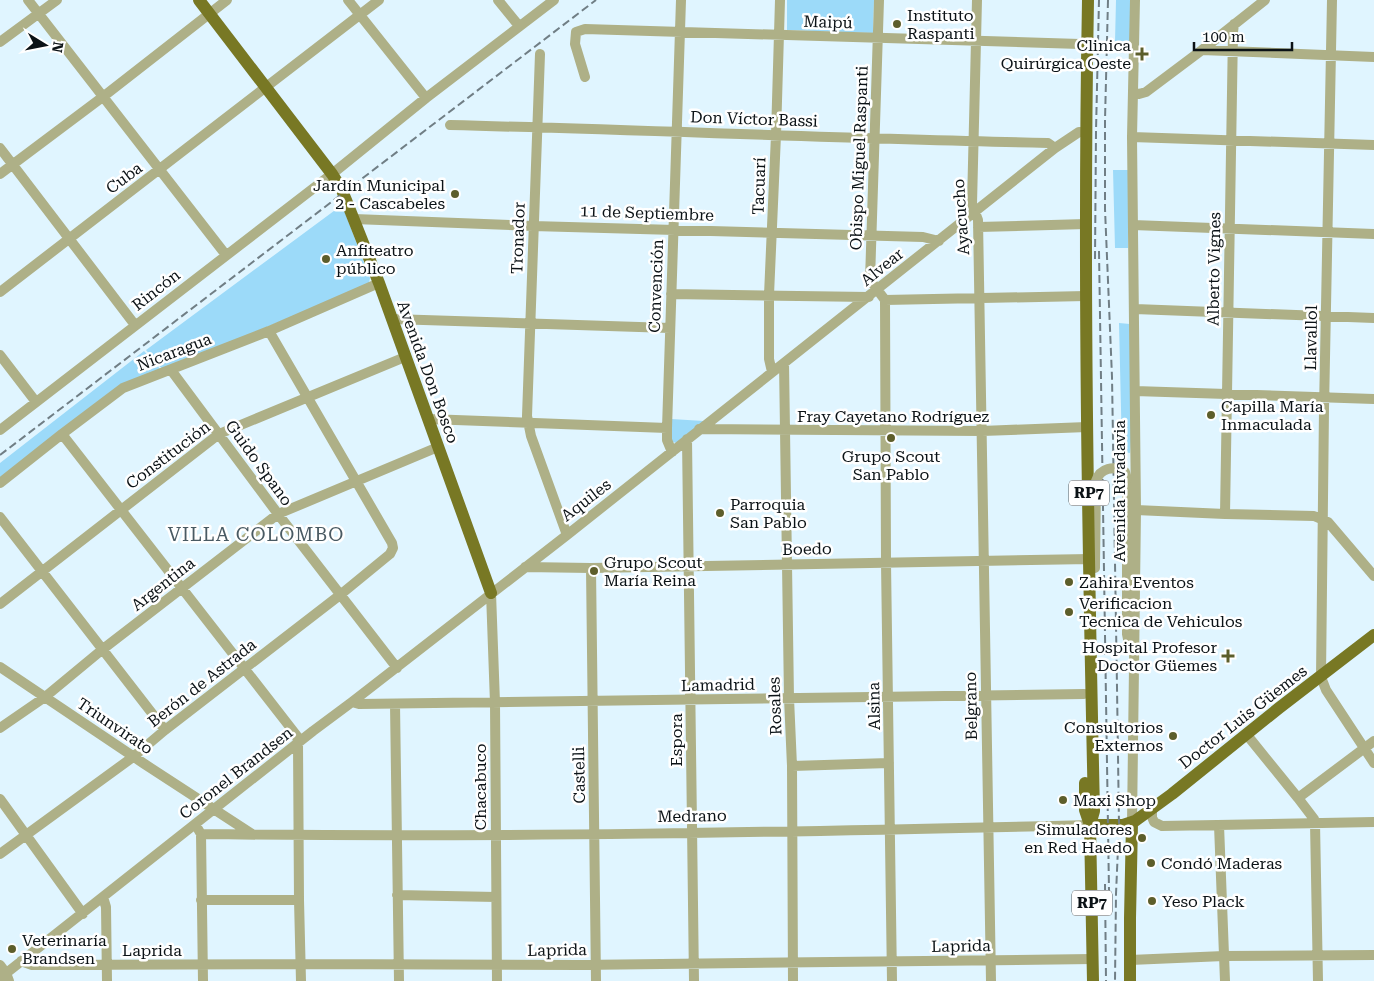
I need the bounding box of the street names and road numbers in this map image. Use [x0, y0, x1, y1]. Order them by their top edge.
street label: Maipú [803, 12, 853, 32]
street label: Obispo Miguel Raspanti [846, 65, 872, 251]
street label: Don Víctor Bassi [690, 107, 818, 131]
street label: Tacuarí [749, 157, 769, 215]
street label: Cuba [102, 158, 146, 198]
street label: Ayacucho [949, 178, 973, 256]
street label: Tronador [507, 201, 529, 274]
street label: 11 de Septiembre [580, 201, 715, 225]
street label: Alberto Vignes [1204, 211, 1225, 326]
street label: Convención [645, 239, 667, 333]
street label: Alvear [857, 244, 907, 290]
street label: Rincón [128, 265, 184, 315]
street label: Avenida Don Bosco [393, 298, 463, 446]
street label: Llavallol [1301, 305, 1321, 371]
street label: Nicaragua [134, 329, 214, 375]
street label: Fray Cayetano Rodríguez [797, 407, 989, 426]
street label: Guido Spano [222, 416, 297, 510]
street label: Constitución [122, 417, 214, 493]
street label: Avenida Rivadavia [1110, 420, 1129, 562]
street label: Aquiles [557, 474, 615, 525]
road number: RP7 [1069, 480, 1109, 506]
street label: Boedo [782, 539, 832, 559]
street label: Argentina [127, 553, 199, 615]
street label: Berón de Astrada [144, 635, 260, 731]
street label: Doctor Luis Güemes [1175, 661, 1311, 773]
street label: Belgrano [961, 671, 981, 741]
street label: Lamadrid [681, 675, 755, 695]
street label: Rosales [764, 676, 786, 735]
street label: Alsina [864, 681, 884, 730]
street label: Triunvirato [74, 694, 157, 758]
street label: Espora [667, 713, 686, 767]
street label: Coronel Brandsen [176, 723, 296, 823]
street label: Chacabuco [471, 743, 490, 831]
street label: Castelli [569, 746, 589, 804]
street label: Medrano [657, 806, 727, 826]
road number: RP7 [1072, 890, 1112, 916]
street label: Laprida [931, 936, 991, 956]
street label: Laprida [527, 940, 587, 960]
street label: Laprida [122, 941, 182, 960]

